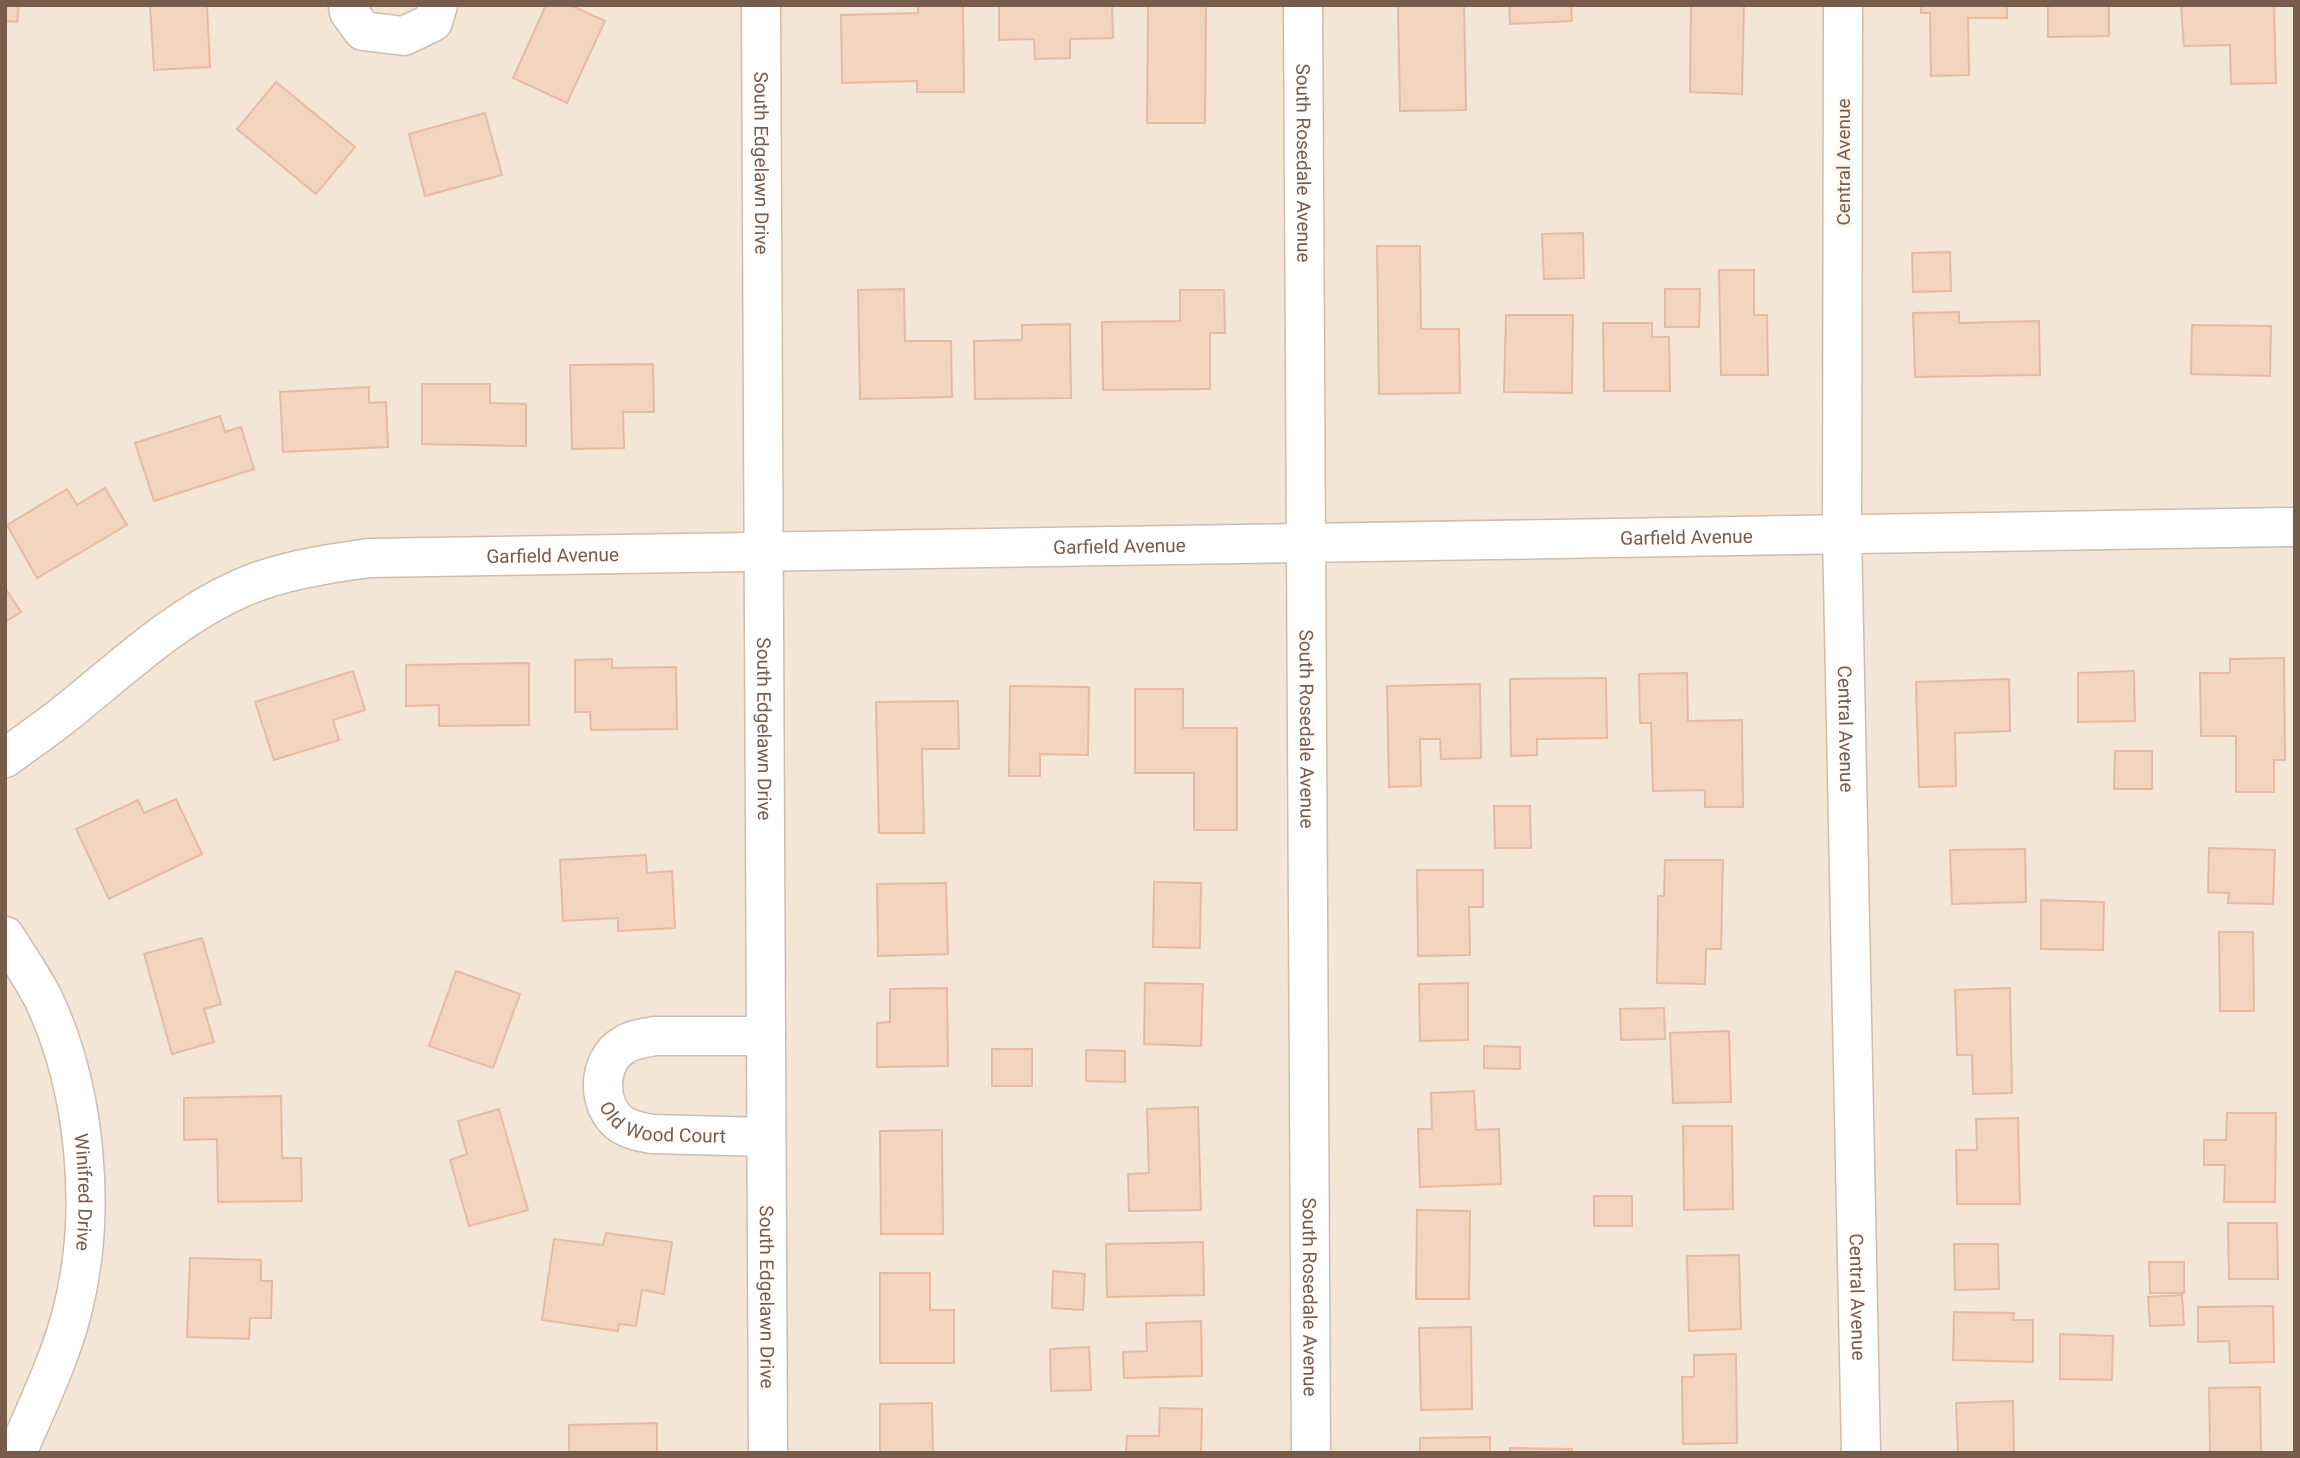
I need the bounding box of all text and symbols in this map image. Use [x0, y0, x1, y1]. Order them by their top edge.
street label: South Rosedale Avenue [1291, 63, 1315, 263]
street label: South Edgelawn Drive [749, 71, 773, 255]
street label: Central Avenue [1832, 98, 1855, 226]
street label: Garfield Avenue [1620, 525, 1753, 550]
street label: Garfield Avenue [1053, 534, 1186, 559]
street label: Garfield Avenue [486, 543, 619, 568]
street label: South Rosedale Avenue [1294, 629, 1319, 829]
street label: South Edgelawn Drive [752, 637, 776, 821]
street label: Central Avenue [1833, 665, 1858, 793]
street label: Old Wood Court [594, 1098, 726, 1148]
street label: Winifred Drive [69, 1132, 97, 1252]
street label: South Rosedale Avenue [1298, 1197, 1322, 1397]
street label: South Edgelawn Drive [755, 1205, 779, 1389]
street label: Central Avenue [1844, 1233, 1870, 1361]

